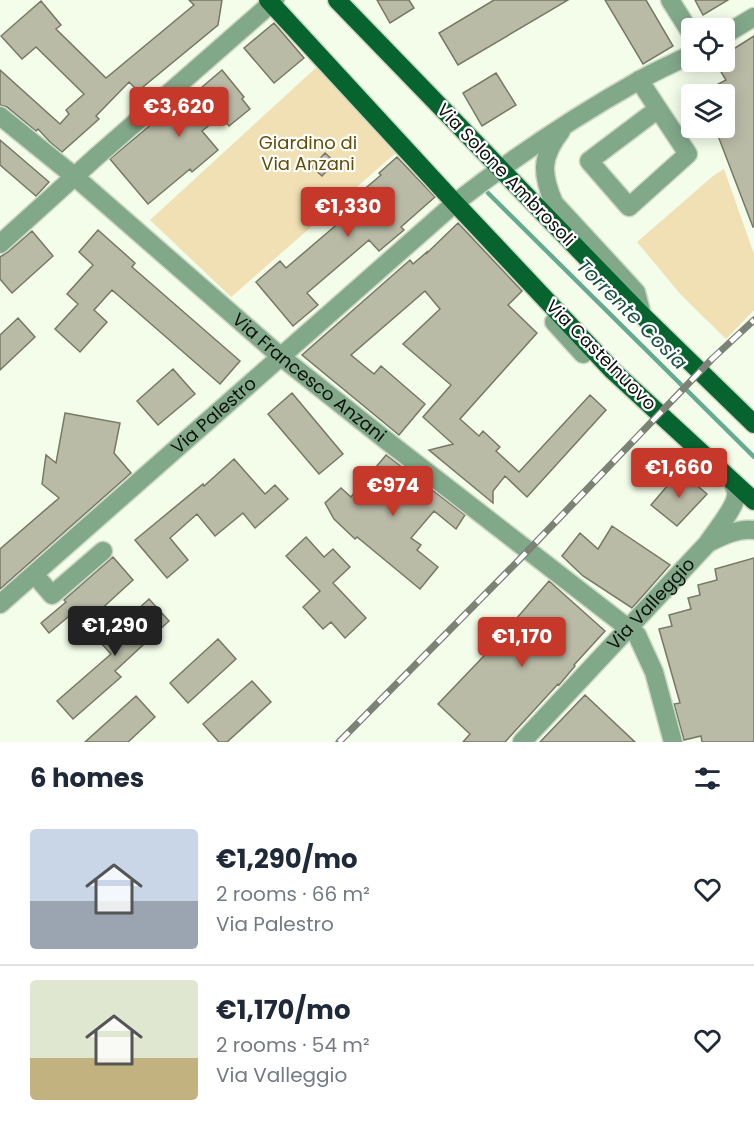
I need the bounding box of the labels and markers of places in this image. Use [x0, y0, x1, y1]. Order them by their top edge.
pin: €3,620 [130, 87, 228, 138]
pin: €1,330 [299, 187, 397, 238]
pin: €1,660 [630, 448, 728, 499]
pin: €974 [357, 466, 429, 517]
pin: €1,290 [66, 606, 164, 657]
pin: €1,170 [473, 617, 571, 668]

